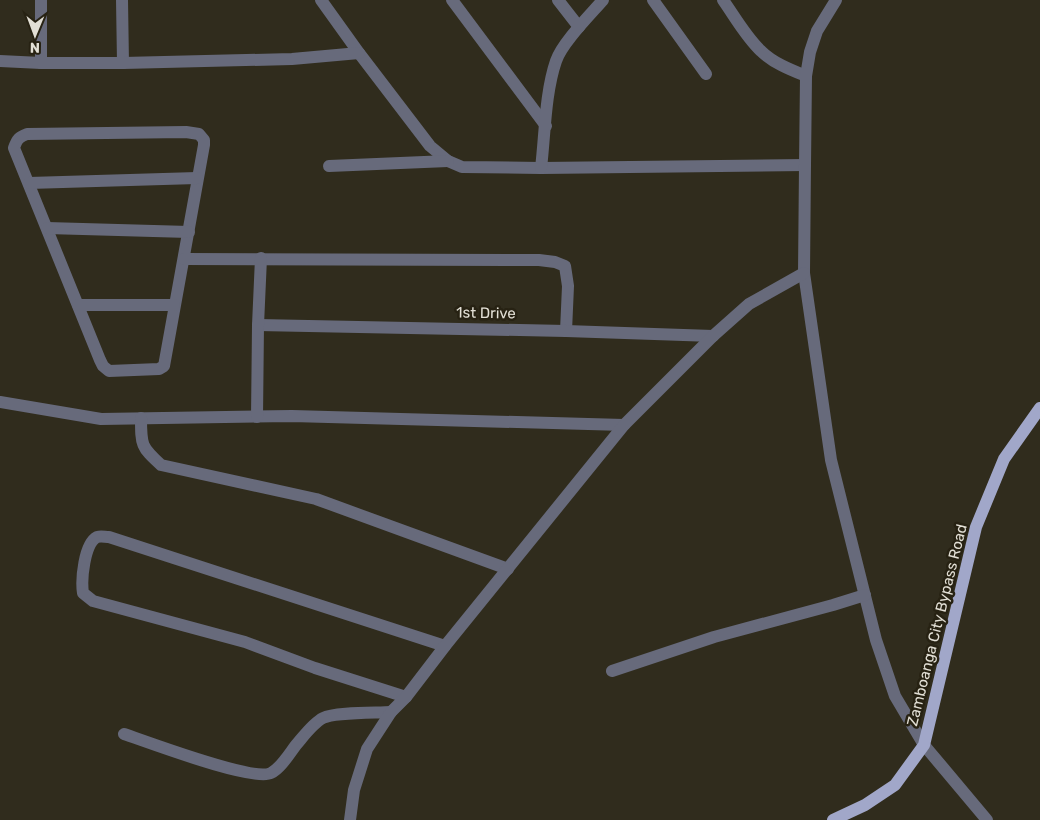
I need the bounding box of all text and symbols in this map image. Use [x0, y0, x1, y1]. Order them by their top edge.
north arrow [10, 10, 60, 60]
text: N [30, 39, 40, 56]
street label: 1st Drive [456, 303, 516, 323]
street label: Zamboanga City Bypass Road [903, 522, 971, 728]

